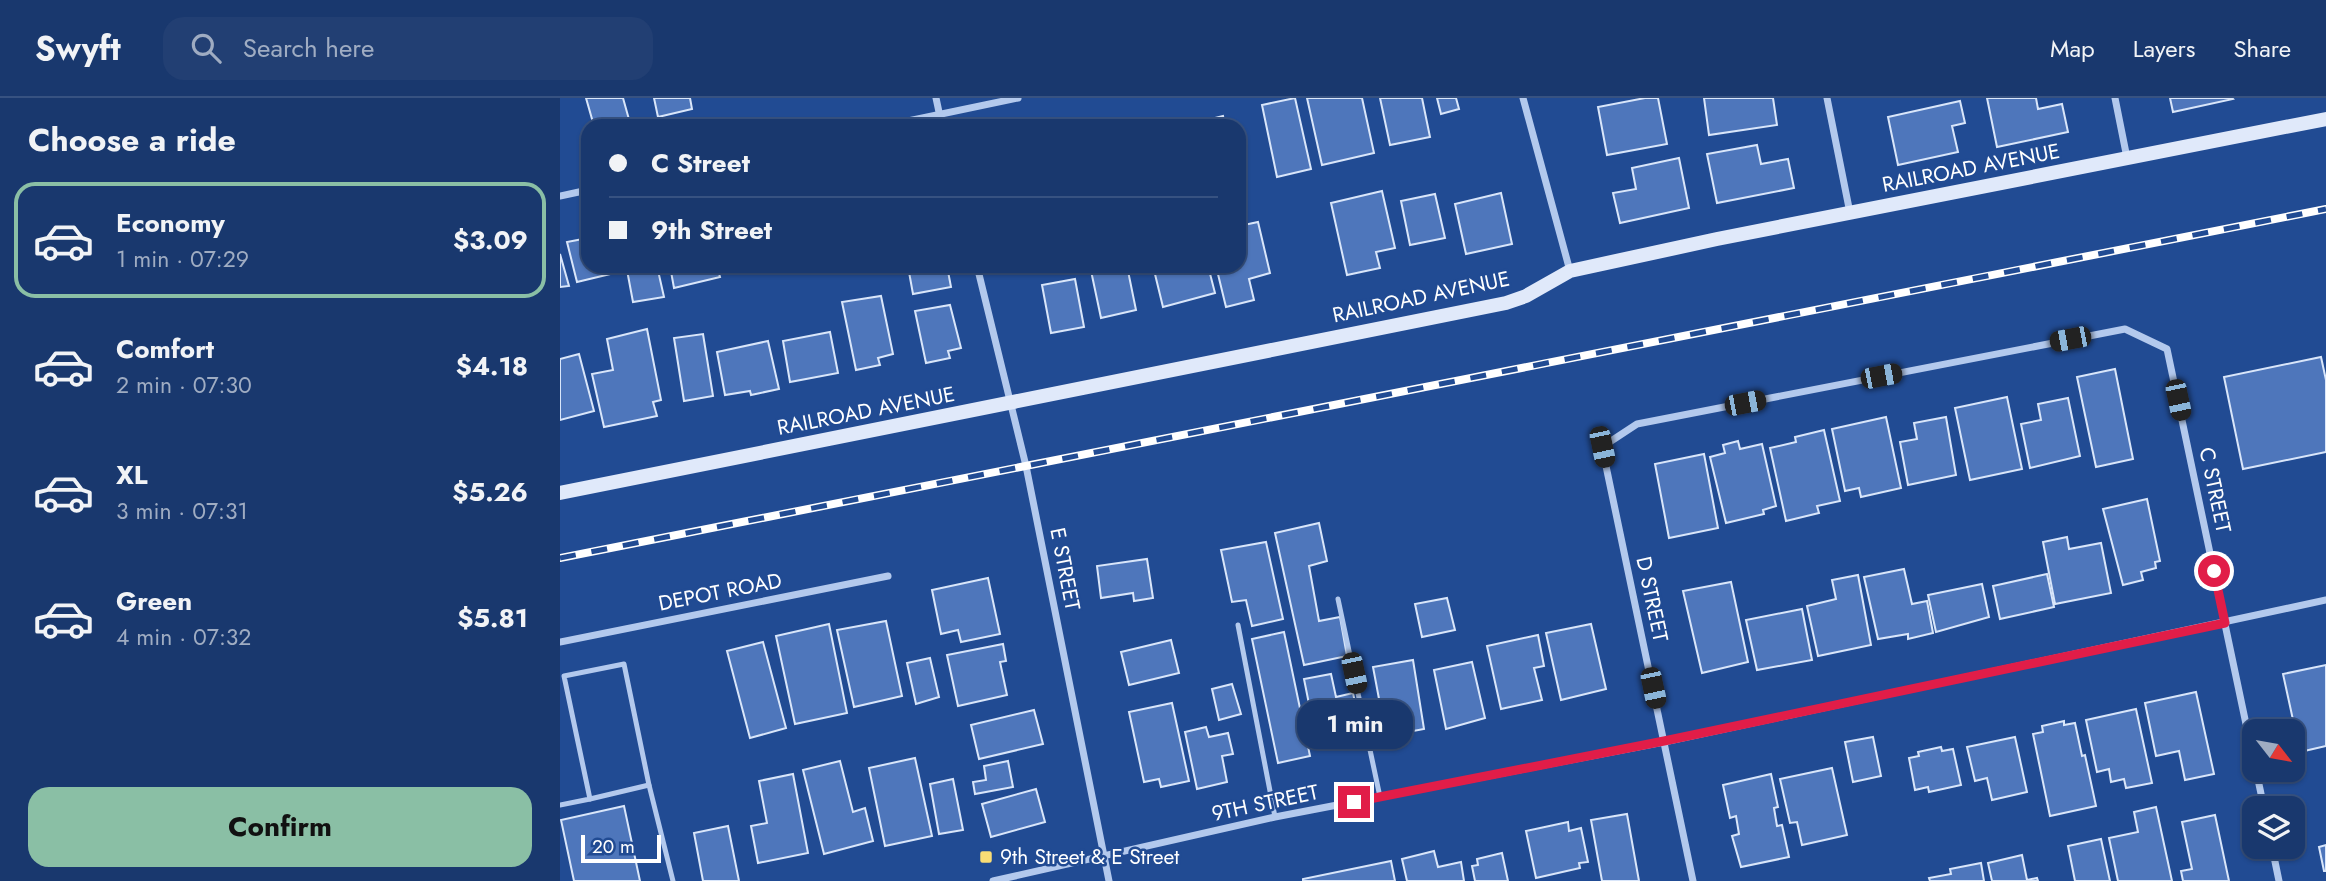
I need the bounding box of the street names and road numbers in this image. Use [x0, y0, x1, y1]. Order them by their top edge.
street label: RAILROAD AVENUE [1880, 136, 2062, 200]
street label: RAILROAD AVENUE [1330, 264, 1512, 330]
street label: RAILROAD AVENUE [775, 379, 957, 443]
street label: C STREET [2191, 445, 2239, 536]
street label: E STREET [1042, 525, 1088, 613]
street label: D STREET [1628, 554, 1676, 645]
street label: DEPOT ROAD [656, 565, 784, 619]
street label: 9TH STREET [1209, 777, 1321, 829]

